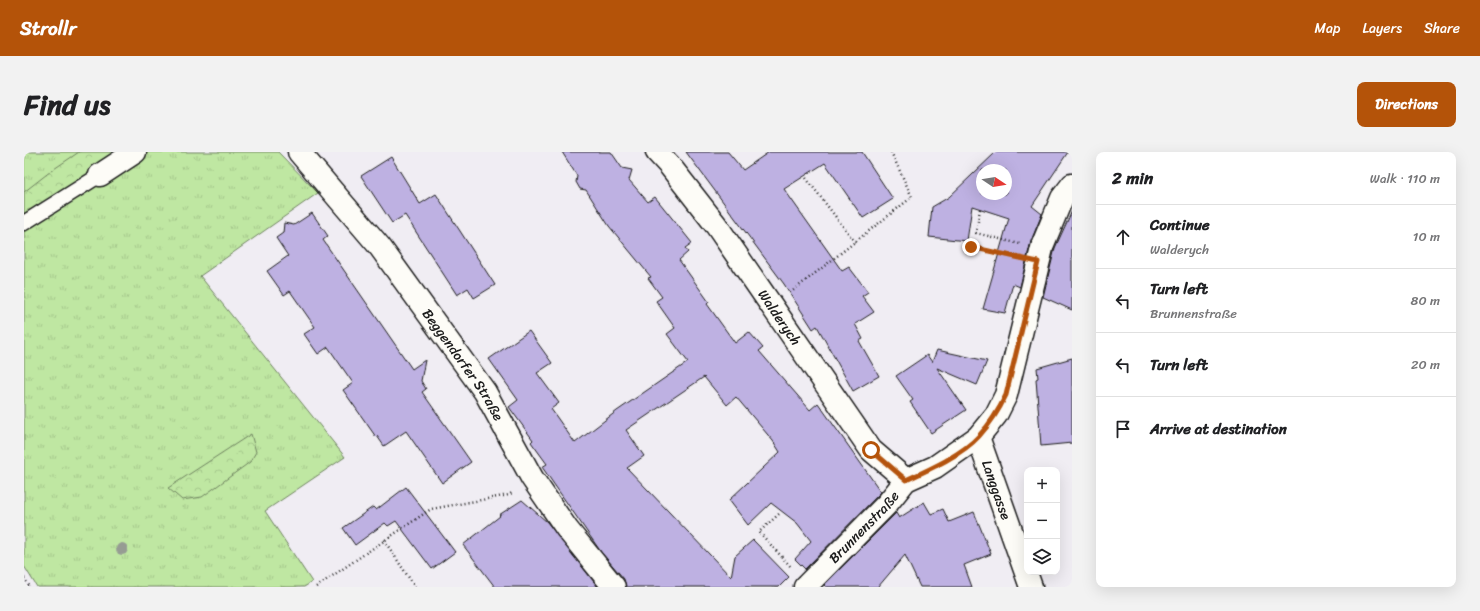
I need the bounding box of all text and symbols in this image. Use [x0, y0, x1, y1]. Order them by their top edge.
text: Strollr [20, 12, 76, 45]
text: Map [1315, 16, 1340, 41]
text: Layers [1362, 16, 1402, 41]
text: Share [1424, 16, 1460, 41]
text: Find us [24, 80, 111, 129]
button: Directions [1357, 82, 1456, 127]
text: 2 min [1112, 163, 1153, 193]
north arrow [976, 164, 1012, 200]
text: Walk · 110 m [1370, 167, 1440, 190]
text: Continue [1150, 212, 1210, 238]
text: 10 m [1413, 225, 1440, 248]
icon: ahead [1112, 226, 1134, 248]
route end [962, 238, 980, 256]
text: Walderych [1150, 238, 1209, 261]
text: Turn left [1150, 276, 1208, 302]
street label: Walderych [751, 284, 808, 351]
text: 80 m [1411, 289, 1440, 312]
icon: left [1112, 290, 1134, 312]
text: Brunnenstraße [1150, 302, 1237, 325]
street label: Beggendorfer Straße [416, 303, 511, 425]
text: Turn left [1150, 352, 1208, 378]
text: 20 m [1411, 353, 1440, 376]
icon: left [1112, 354, 1134, 376]
text: Arrive at destination [1150, 416, 1287, 442]
icon: arrive [1112, 418, 1134, 440]
route start [862, 441, 880, 459]
street label: Langgasse [975, 456, 1019, 523]
map controls [1024, 467, 1060, 575]
button: + [1024, 467, 1060, 503]
street label: Brunnenstraße [822, 485, 906, 569]
button: − [1024, 503, 1060, 539]
button: layers [1024, 539, 1060, 575]

